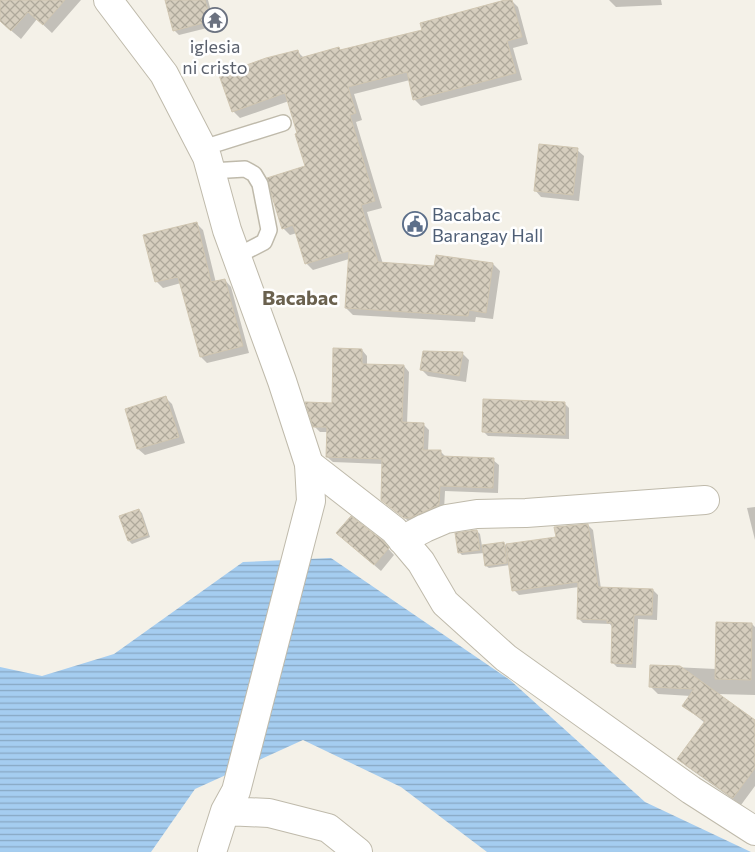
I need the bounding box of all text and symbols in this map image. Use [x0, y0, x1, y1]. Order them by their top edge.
temple icon: iglesia ni cristo [202, 7, 228, 33]
place label: iglesia ni cristo [182, 35, 248, 78]
place label: Bacabac Barangay Hall [432, 203, 543, 246]
public building icon: Bacabac Barangay Hall [402, 211, 428, 237]
district label: Bacabac [262, 285, 338, 309]

